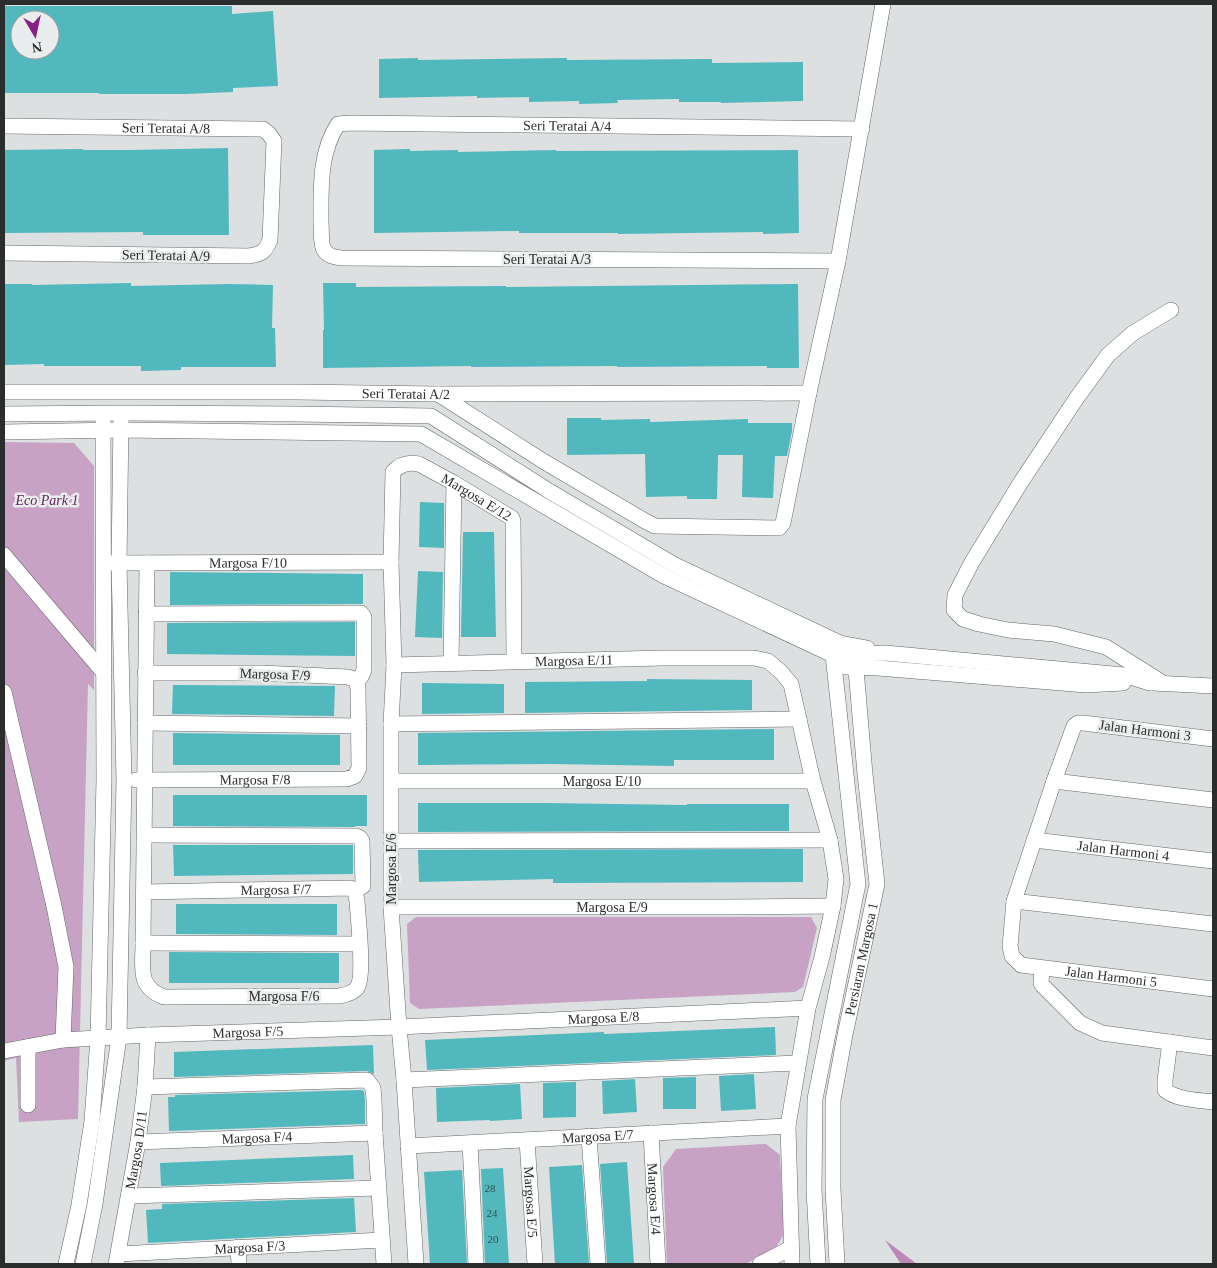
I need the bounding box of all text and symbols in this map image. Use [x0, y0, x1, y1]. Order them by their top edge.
north arrow [10, 10, 60, 60]
text: N [31, 39, 43, 56]
street label: Seri Teratai A/4 [523, 118, 611, 134]
street label: Seri Teratai A/8 [122, 120, 210, 136]
street label: Seri Teratai A/9 [122, 247, 210, 264]
street label: Seri Teratai A/3 [503, 252, 591, 267]
street label: Seri Teratai A/2 [362, 386, 450, 402]
street label: Margosa E/12 [439, 471, 514, 524]
park label: Eco Park 1 [15, 493, 78, 508]
street label: Margosa F/10 [209, 555, 287, 571]
street label: Margosa E/11 [535, 652, 613, 669]
street label: Margosa F/9 [239, 666, 311, 683]
street label: Jalan Harmoni 3 [1098, 717, 1192, 744]
street label: Margosa F/8 [219, 772, 291, 788]
street label: Margosa E/10 [563, 774, 641, 789]
street label: Margosa E/6 [384, 833, 399, 905]
street label: Jalan Harmoni 4 [1076, 838, 1170, 864]
street label: Margosa F/7 [240, 882, 312, 898]
street label: Margosa E/9 [576, 900, 648, 915]
street label: Persiaran Margosa 1 [842, 901, 881, 1017]
street label: Jalan Harmoni 5 [1064, 964, 1158, 990]
street label: Margosa F/6 [249, 989, 319, 1004]
street label: Margosa E/8 [567, 1009, 640, 1027]
street label: Margosa F/5 [212, 1024, 283, 1041]
street label: Margosa D/11 [123, 1109, 150, 1191]
street label: Margosa E/7 [562, 1127, 634, 1146]
street label: Margosa F/4 [221, 1129, 293, 1147]
street label: Margosa E/4 [645, 1163, 663, 1235]
street label: Margosa E/5 [521, 1166, 540, 1238]
house number: 28 [485, 1182, 496, 1194]
house number: 24 [487, 1207, 498, 1219]
house number: 20 [488, 1233, 499, 1245]
street label: Margosa F/3 [214, 1238, 286, 1257]

